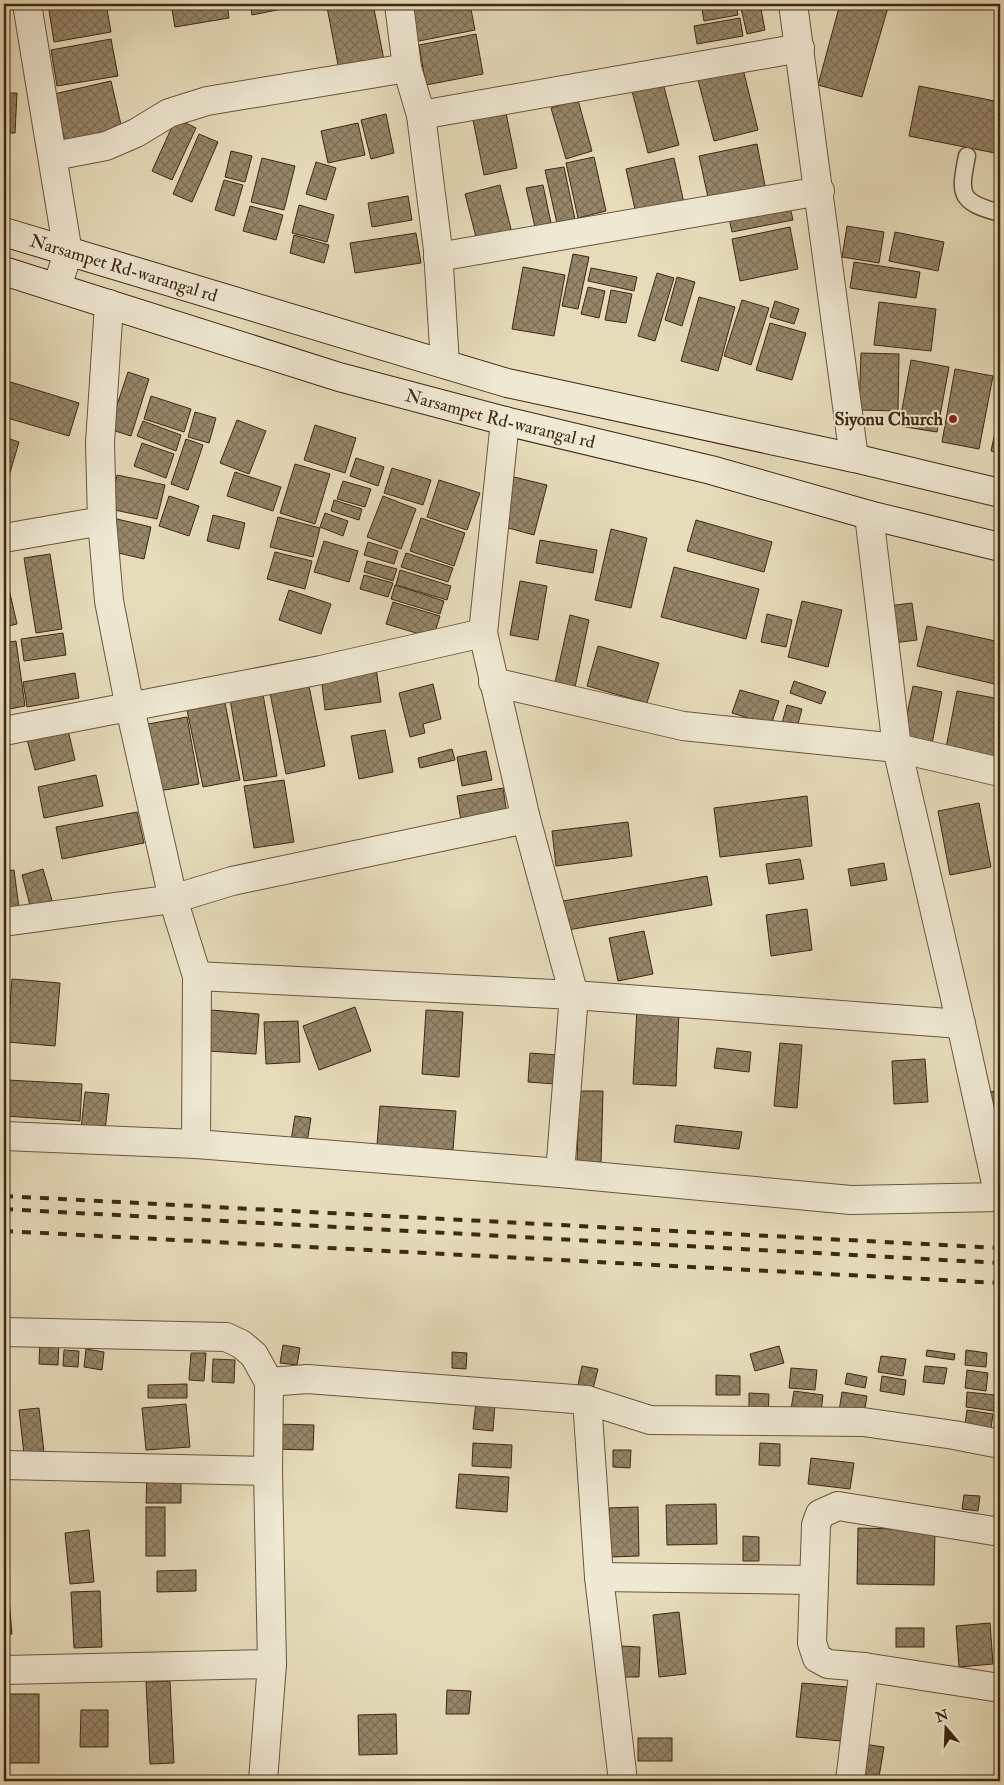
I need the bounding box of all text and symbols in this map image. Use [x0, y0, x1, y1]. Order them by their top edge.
street label: Narsampet Rd-warangal rd [27, 229, 220, 307]
street label: Narsampet Rd-warangal rd [403, 384, 597, 454]
place label: Siyonu Church [834, 408, 944, 431]
marker: Siyonu Church [947, 413, 959, 425]
north arrow [922, 1702, 972, 1752]
text: N [932, 1706, 951, 1727]

